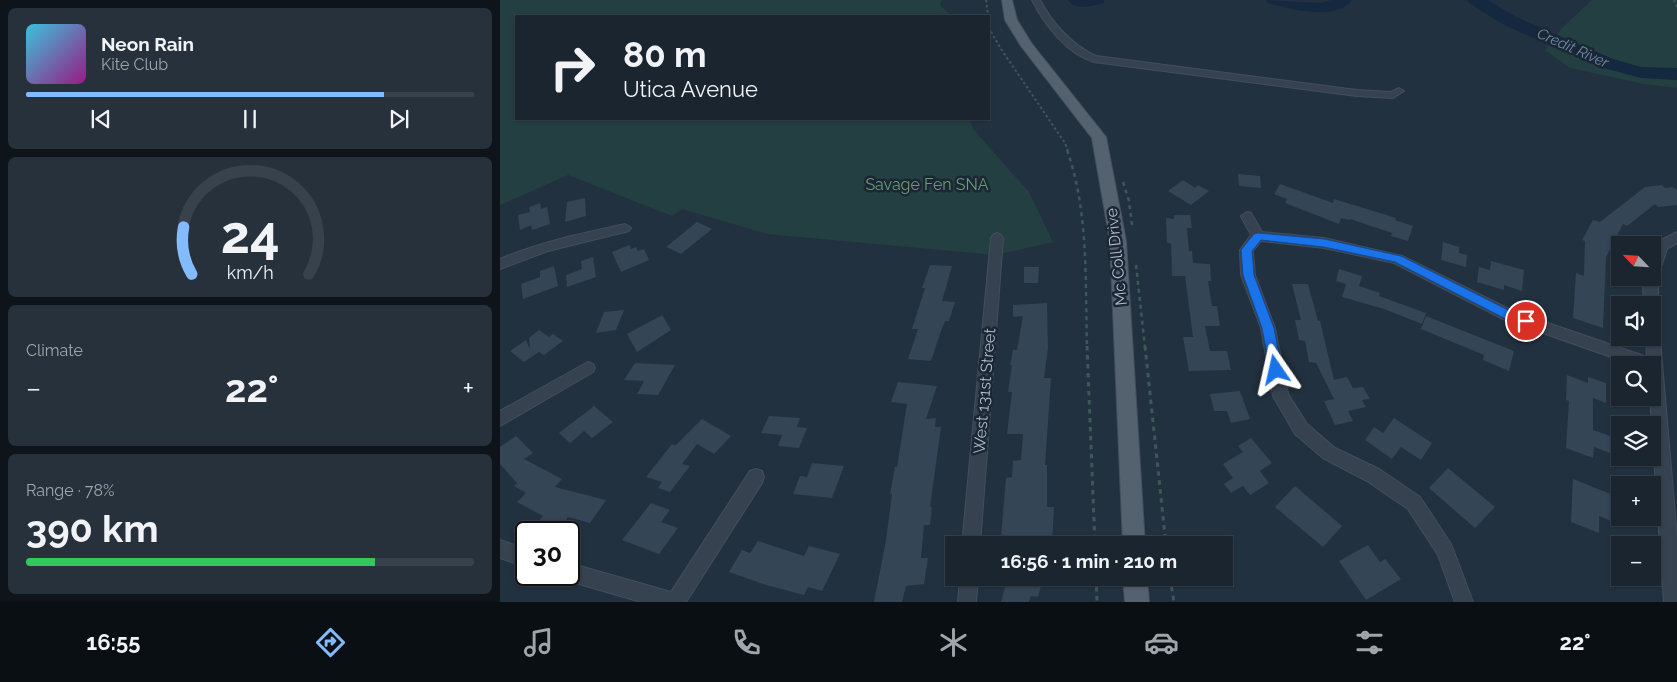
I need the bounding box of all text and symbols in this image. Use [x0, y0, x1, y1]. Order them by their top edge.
water label: Credit River [1534, 24, 1612, 72]
text: Neon Rain [101, 33, 194, 55]
text: 80 m [623, 34, 707, 75]
icon: right [540, 35, 605, 100]
text: Kite Club [101, 55, 168, 74]
text: Utica Avenue [623, 76, 758, 102]
icon: previous [87, 105, 115, 133]
icon: pause [236, 105, 264, 133]
icon: next [385, 105, 413, 133]
park label: Savage Fen SNA [865, 175, 989, 194]
text: 24 [220, 204, 280, 265]
street label: Mc Coll Drive [1102, 207, 1131, 307]
north arrow [1611, 236, 1661, 286]
map controls [1611, 236, 1661, 586]
text: km/h [226, 262, 274, 283]
button: sound [1611, 296, 1661, 346]
pin [1505, 300, 1547, 342]
icon: arrive [1512, 307, 1540, 335]
street label: West 131st Street [970, 327, 1000, 455]
text: Climate [26, 341, 83, 360]
position arrow [1249, 343, 1301, 395]
button: search [1611, 356, 1661, 406]
text: 22° [225, 366, 278, 411]
text: − [26, 372, 41, 405]
text: + [462, 372, 474, 405]
button: layers [1611, 416, 1661, 466]
button: + [1611, 476, 1661, 526]
text: Range · 78% [26, 481, 114, 500]
text: 390 km [26, 506, 159, 551]
speed limit sign: 30 [515, 521, 580, 586]
button: − [1611, 536, 1661, 586]
text: 16:56 · 1 min · 210 m [1001, 550, 1177, 572]
icon: directions [313, 625, 348, 660]
icon: music [521, 625, 556, 660]
icon: phone [729, 625, 764, 660]
icon: climate [936, 625, 971, 660]
icon: car [1144, 625, 1179, 660]
icon: filters [1352, 625, 1387, 660]
text: 16:55 [86, 629, 140, 655]
text: 22° [1560, 629, 1591, 655]

